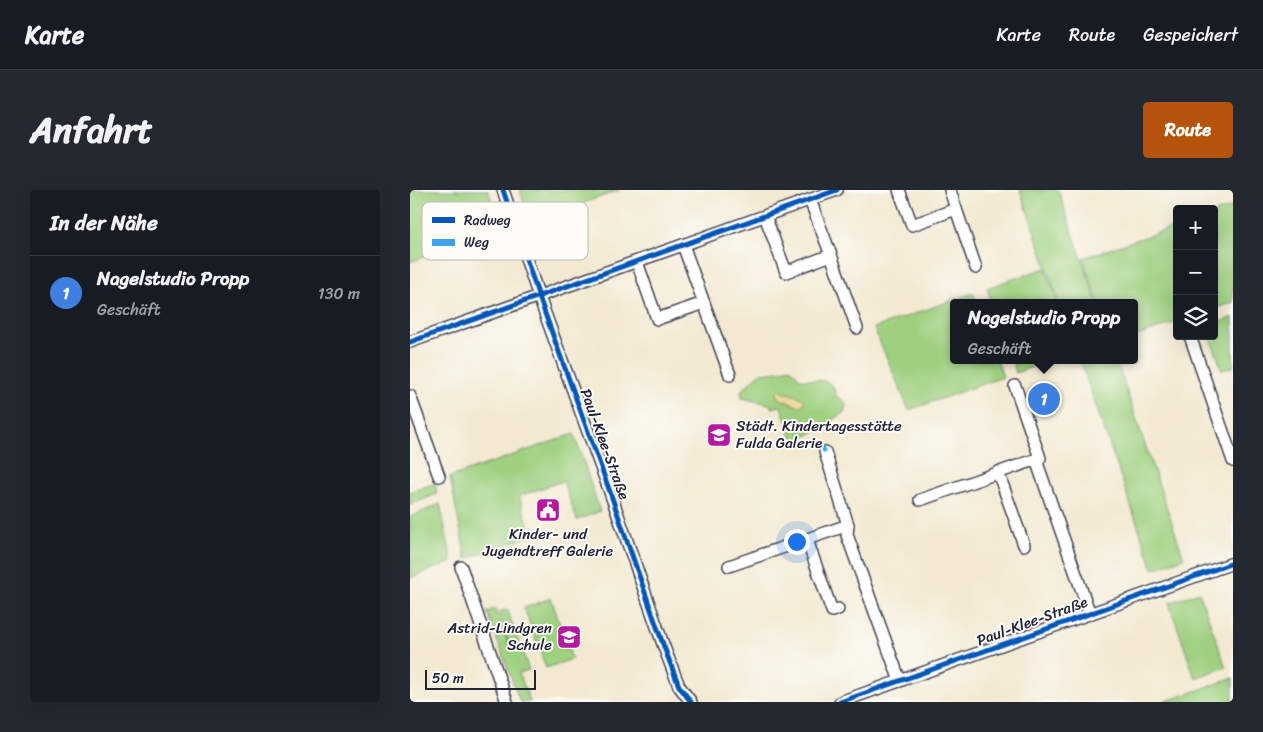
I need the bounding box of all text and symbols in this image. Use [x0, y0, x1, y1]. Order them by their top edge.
text: Karte [25, 14, 84, 56]
text: Karte [996, 19, 1041, 51]
text: Route [1069, 19, 1115, 51]
text: Gespeichert [1143, 19, 1238, 51]
text: Anfahrt [30, 99, 153, 161]
button: Route [1143, 102, 1233, 158]
legend [422, 202, 588, 260]
text: In der Nähe [50, 204, 158, 242]
map controls [1173, 205, 1218, 340]
button: + [1173, 205, 1218, 250]
text: Radweg [464, 208, 511, 233]
text: Weg [464, 230, 489, 255]
button: − [1173, 250, 1218, 295]
text: Nagelstudio Propp [97, 262, 249, 295]
text: 1 [63, 279, 69, 308]
text: 130 m [318, 279, 360, 308]
text: Geschäft [97, 295, 160, 324]
button: layers [1173, 295, 1218, 340]
popup [950, 299, 1138, 364]
text: Nagelstudio Propp [968, 301, 1120, 334]
text: Geschäft [968, 334, 1031, 363]
pin: 1 [1028, 380, 1060, 418]
street label: Paul-Klee-Straße [573, 385, 637, 503]
place label: Städt. Kindertagesstätte Fulda Galerie [736, 413, 902, 456]
school or university icon: Städt. Kindertagesstätte Fulda Galerie [706, 422, 732, 448]
public building icon: Kinder- und Jugendtreff Galerie [535, 497, 561, 523]
place label: Kinder- und Jugendtreff Galerie [482, 521, 613, 564]
your location [784, 529, 810, 555]
street label: Paul-Klee-Straße [973, 589, 1091, 653]
place label: Astrid-Lindgren Schule [446, 615, 552, 658]
school or university icon: Astrid-Lindgren Schule [556, 624, 582, 650]
text: 50 m [432, 666, 464, 691]
scale bar [425, 667, 536, 690]

